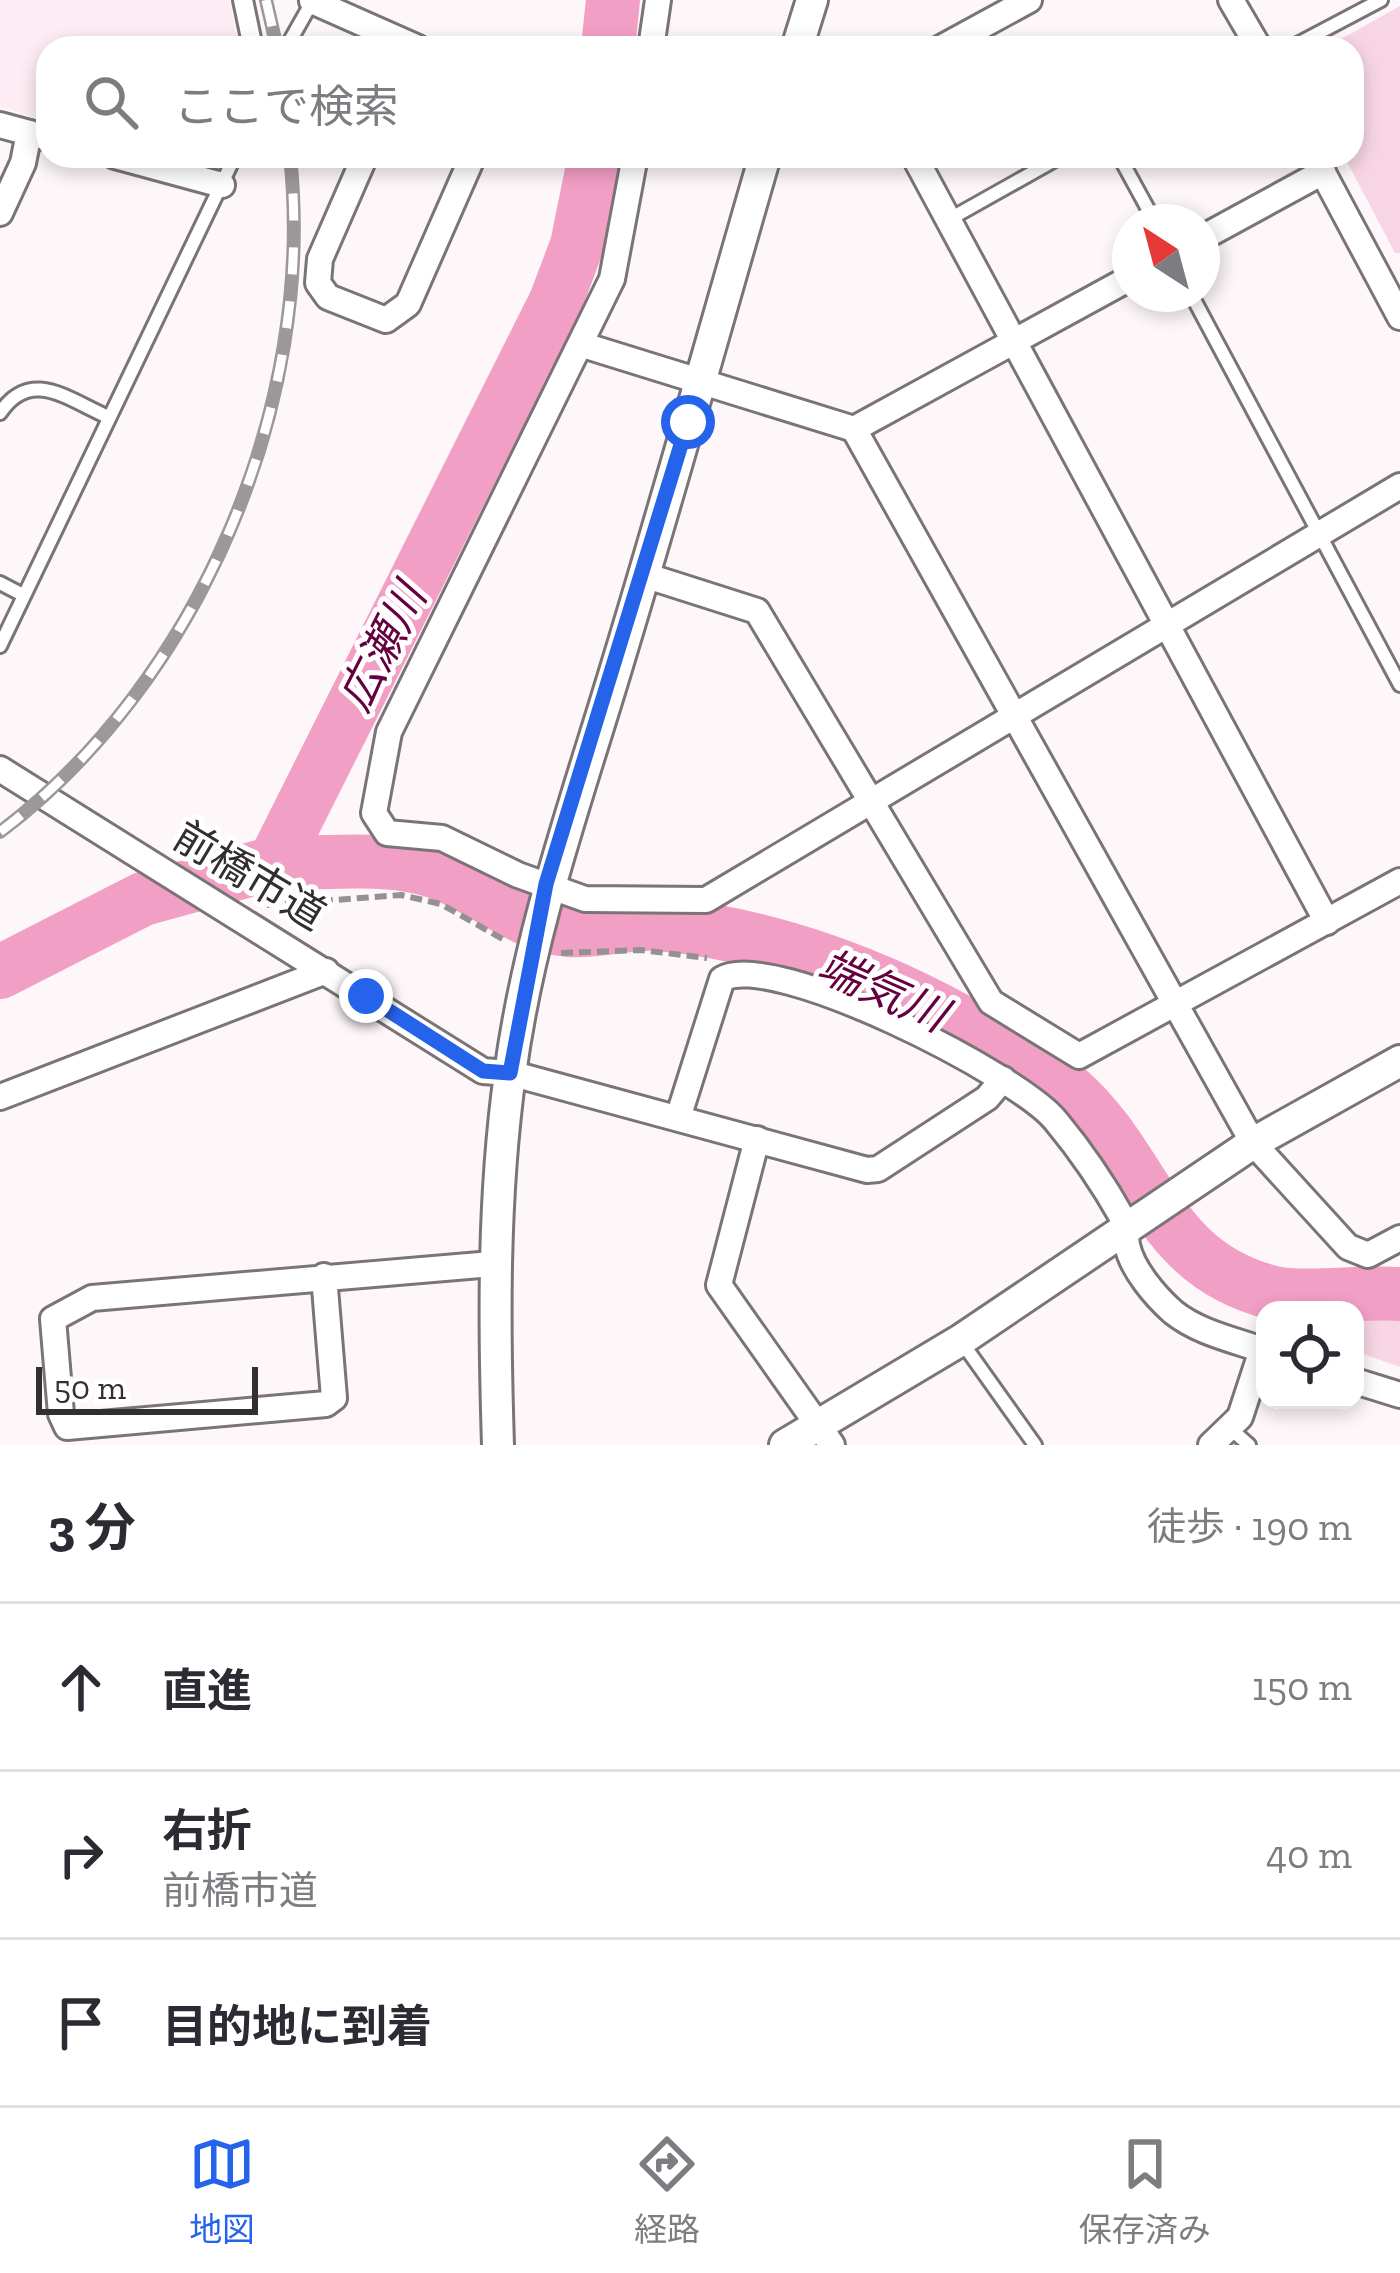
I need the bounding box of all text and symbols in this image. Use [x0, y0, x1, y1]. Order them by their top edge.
search box [36, 36, 1364, 168]
icon: search [78, 69, 144, 135]
text: ここで検索 [174, 80, 399, 134]
north arrow [1112, 204, 1220, 312]
route start [661, 395, 715, 449]
water label: 広瀬川 [328, 571, 439, 720]
street label: 前橋市道 [165, 810, 335, 941]
water label: 端気川 [810, 939, 959, 1045]
route end [339, 969, 393, 1023]
map controls [1256, 1301, 1364, 1409]
button: locate [1256, 1301, 1364, 1409]
scale bar [36, 1361, 258, 1414]
text: 50 m [54, 1368, 126, 1407]
text: 3 分 [48, 1497, 136, 1558]
text: 徒歩 · 190 m [1147, 1503, 1352, 1550]
icon: ahead [48, 1654, 114, 1720]
text: 150 m [1252, 1663, 1352, 1710]
text: 直進 [162, 1664, 252, 1718]
text: 右折 [162, 1804, 252, 1858]
icon: right [48, 1822, 114, 1888]
text: 40 m [1266, 1831, 1352, 1878]
text: 前橋市道 [162, 1867, 318, 1914]
icon: arrive [48, 1990, 114, 2056]
text: 目的地に到着 [162, 2000, 432, 2054]
tab: 地図 [189, 2131, 255, 2251]
tab: 経路 [634, 2131, 700, 2251]
tab: 保存済み [1079, 2131, 1211, 2251]

